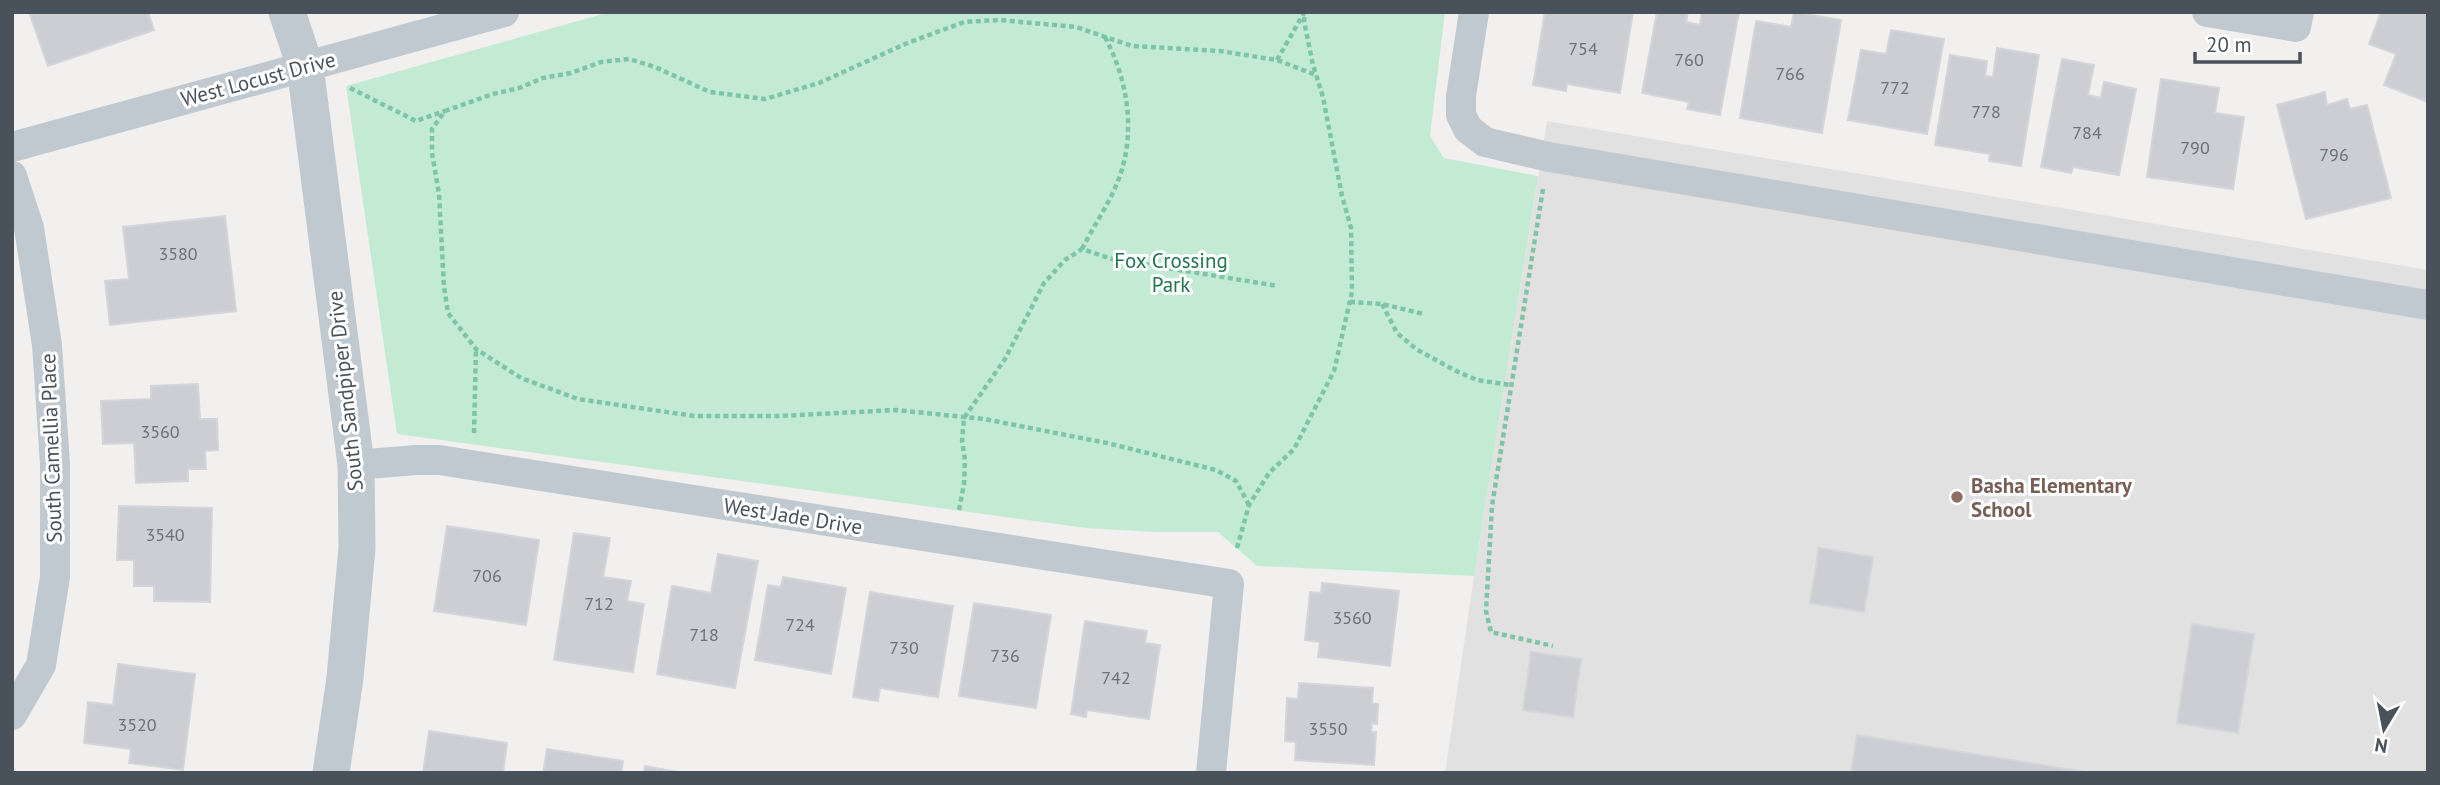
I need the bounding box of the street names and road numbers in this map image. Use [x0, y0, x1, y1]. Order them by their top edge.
street label: West Locust Drive [178, 45, 338, 113]
street label: South Sandpiper Drive [321, 290, 369, 492]
street label: South Camellia Place [34, 353, 68, 543]
street label: West Jade Drive [722, 492, 864, 540]

